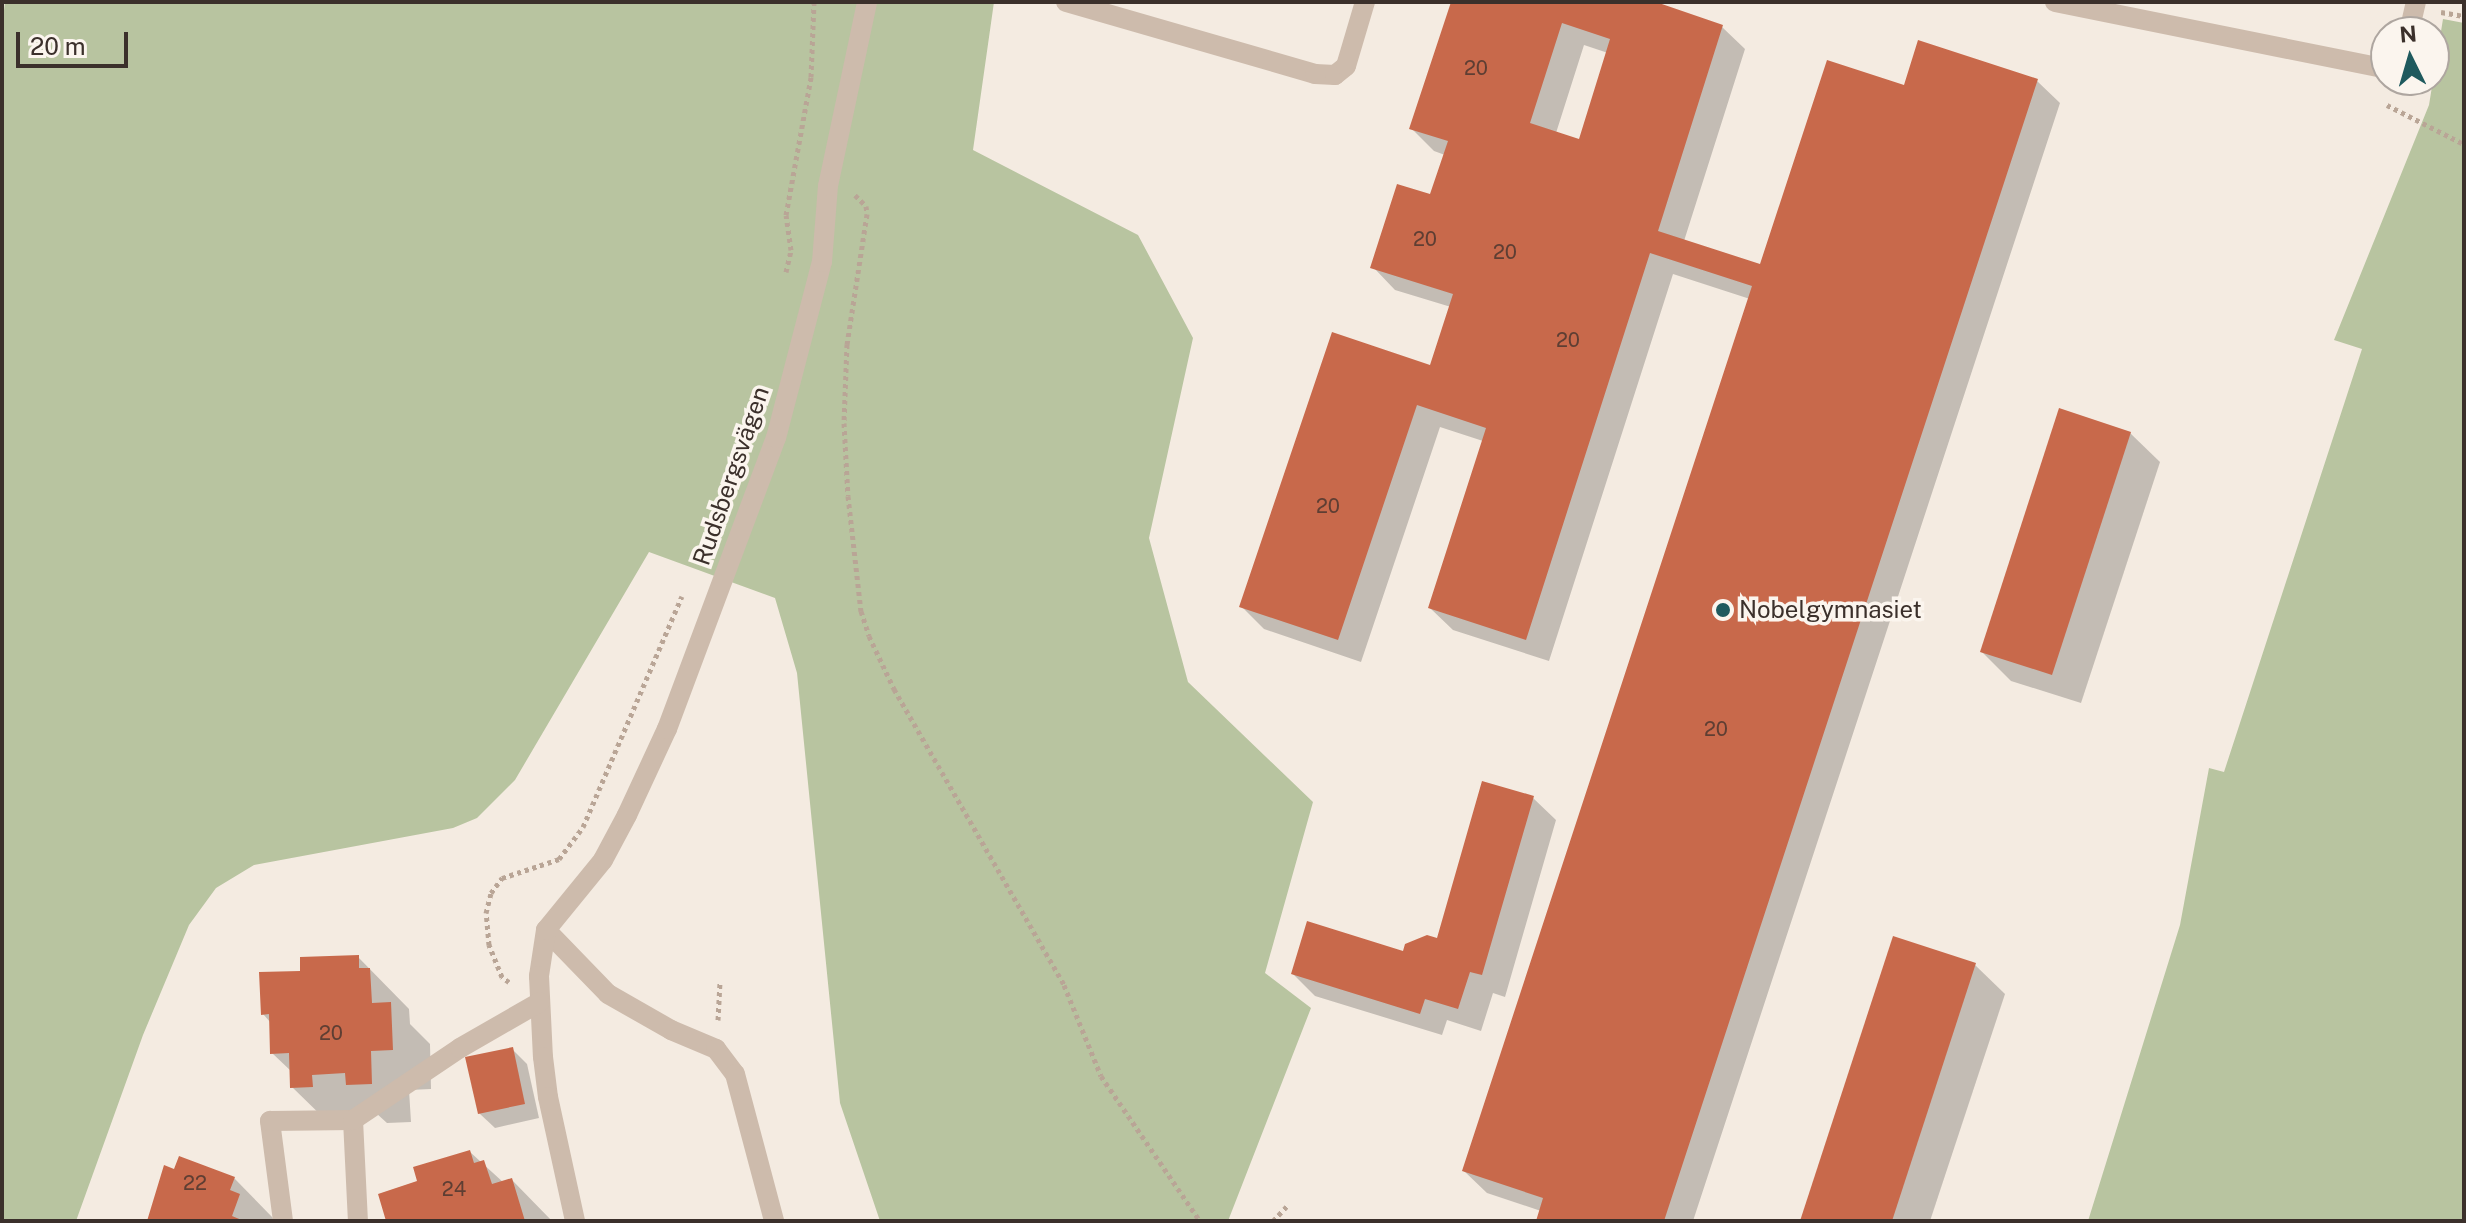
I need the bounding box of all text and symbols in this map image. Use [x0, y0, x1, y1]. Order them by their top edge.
scale bar [20, 16, 132, 66]
north arrow [2370, 16, 2450, 96]
text: N [2398, 20, 2418, 48]
text: 20 m [30, 32, 86, 60]
house number: 20 [1464, 56, 1488, 80]
house number: 20 [1413, 227, 1437, 251]
house number: 20 [1493, 240, 1517, 264]
house number: 20 [1556, 328, 1580, 352]
street label: Rudsbergsvägen [687, 383, 775, 569]
house number: 20 [1316, 494, 1340, 518]
place label: Nobelgymnasiet [1739, 596, 1922, 624]
marker: Nobelgymnasiet [1714, 601, 1732, 619]
house number: 20 [1704, 717, 1728, 741]
house number: 20 [319, 1021, 343, 1045]
house number: 22 [183, 1171, 207, 1195]
house number: 24 [442, 1177, 466, 1201]

